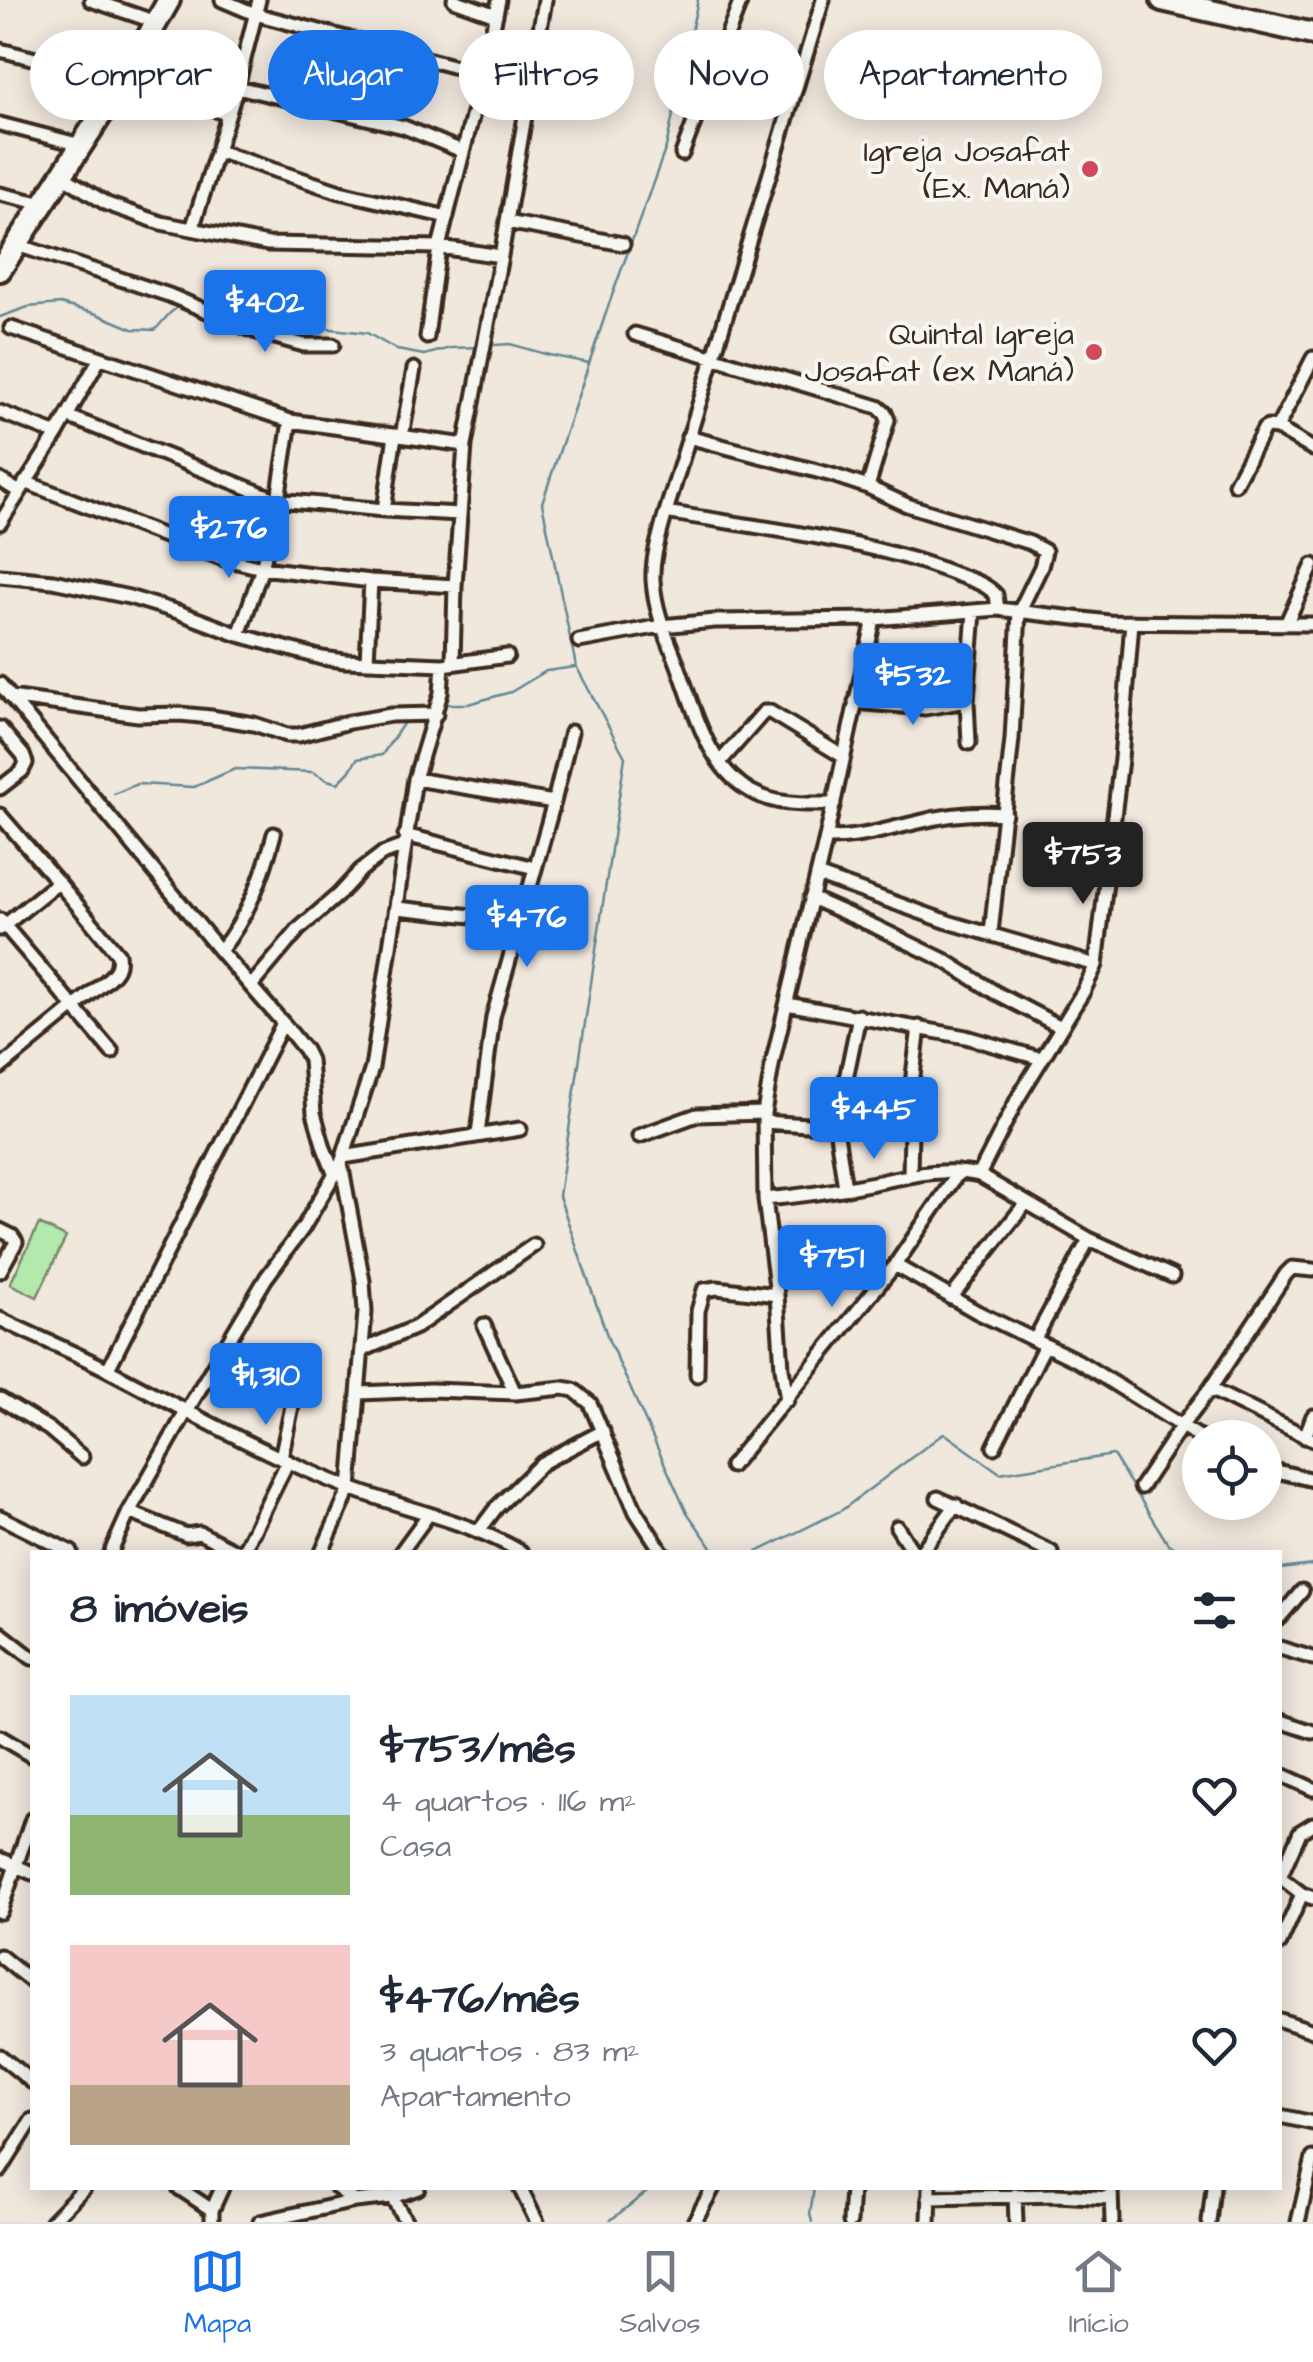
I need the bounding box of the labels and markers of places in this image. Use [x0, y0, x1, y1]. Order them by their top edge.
place label: Igreja Josafat (Ex. Maná) [863, 129, 1070, 211]
marker: Igreja Josafat (Ex. Maná) [1079, 158, 1101, 180]
pin: $402 [206, 270, 324, 355]
place label: Quintal Igreja Josafat (ex Maná) [805, 312, 1074, 394]
marker: Quintal Igreja Josafat (ex Maná) [1083, 341, 1105, 363]
pin: $276 [170, 496, 288, 581]
pin: $532 [854, 643, 972, 728]
pin: $753 [1024, 822, 1142, 907]
pin: $476 [468, 885, 586, 970]
pin: $445 [815, 1077, 933, 1162]
pin: $751 [773, 1225, 891, 1310]
pin: $1,310 [185, 1343, 347, 1428]

